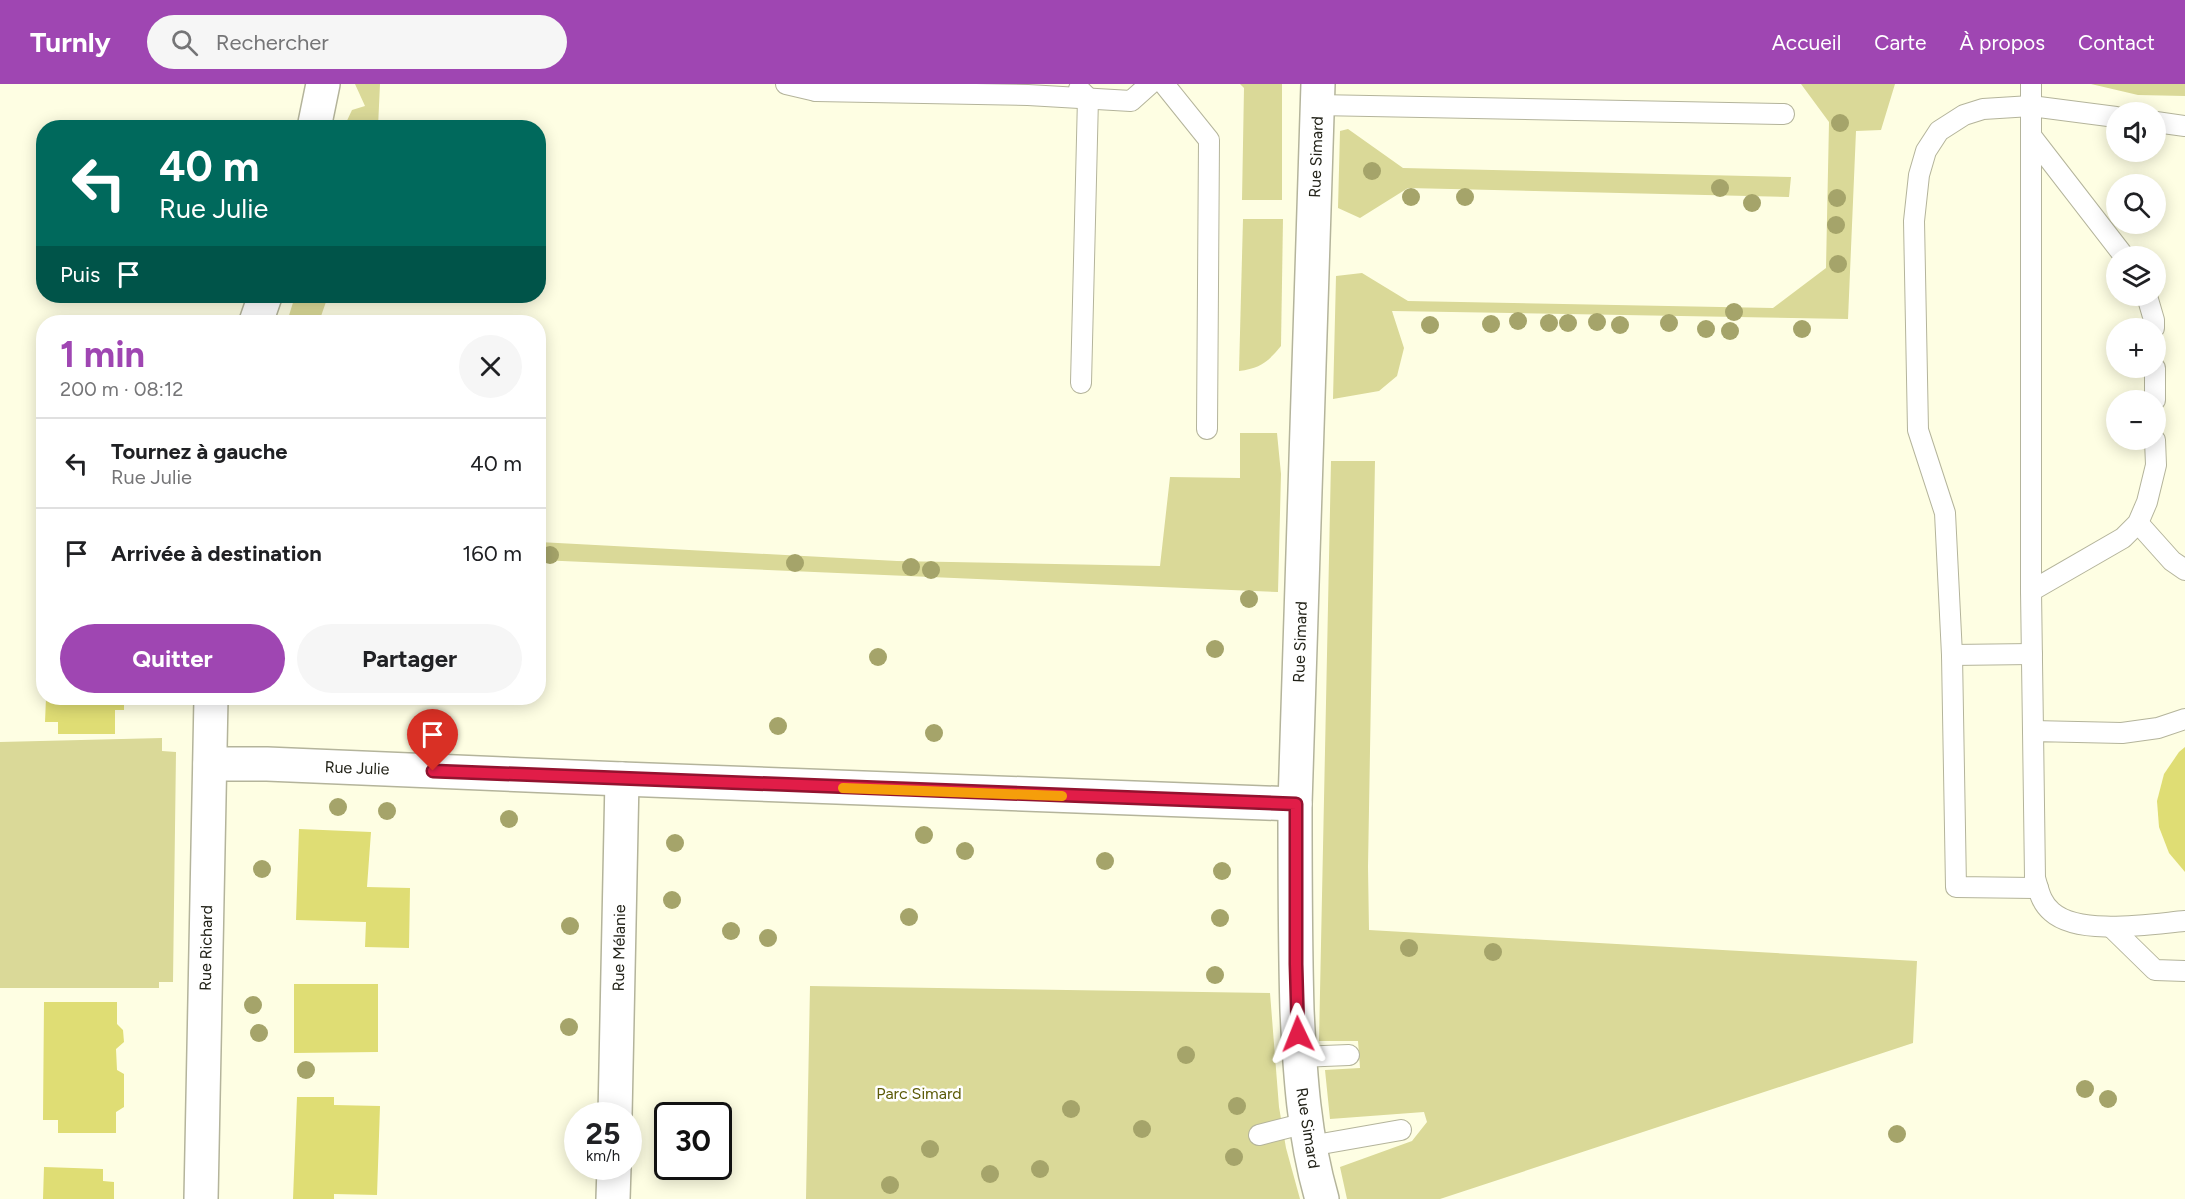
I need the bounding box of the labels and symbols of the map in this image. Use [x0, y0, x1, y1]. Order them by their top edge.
street label: Rue Simard [1305, 116, 1327, 198]
street label: Rue Simard [1289, 601, 1311, 683]
pin [407, 709, 458, 771]
street label: Rue Julie [324, 757, 390, 779]
street label: Rue Mélanie [609, 904, 629, 992]
street label: Rue Richard [196, 905, 216, 991]
position arrow [1266, 1002, 1330, 1066]
park label: Parc Simard [876, 1084, 962, 1103]
street label: Rue Simard [1292, 1086, 1324, 1170]
speed limit sign: 30 [654, 1102, 732, 1180]

